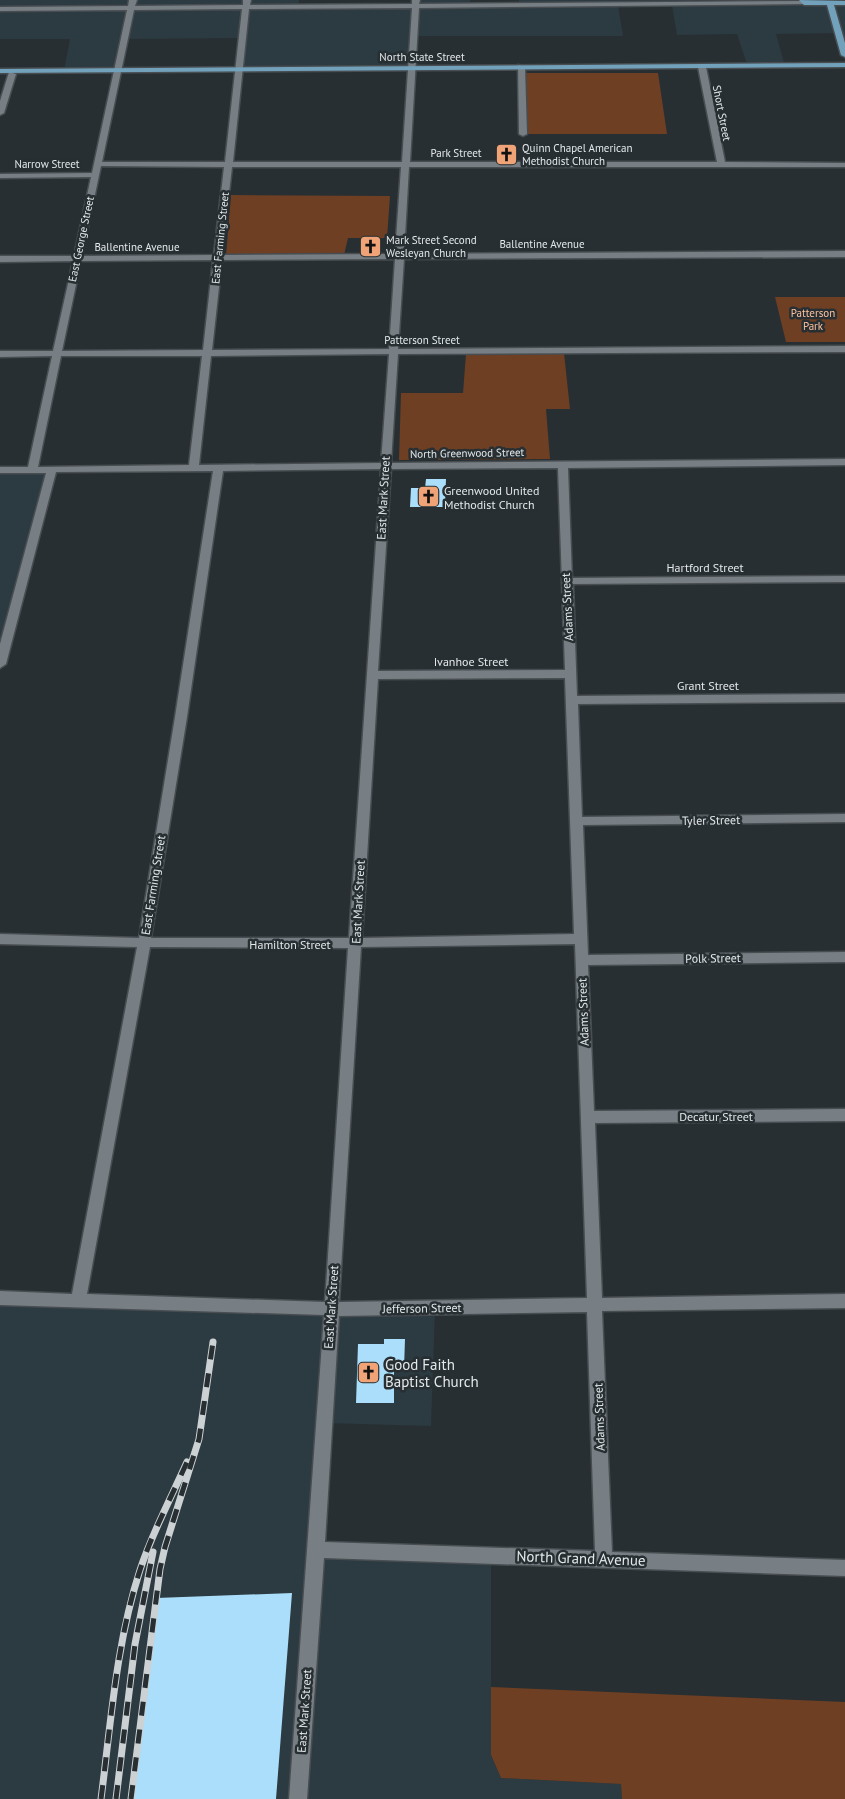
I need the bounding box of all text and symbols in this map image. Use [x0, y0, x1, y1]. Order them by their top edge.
street label: North State Street [379, 50, 465, 64]
street label: Short Street [710, 84, 734, 142]
place label: Quinn Chapel American Methodist Church [522, 141, 633, 168]
church icon: Quinn Chapel American Methodist Church [494, 142, 518, 166]
street label: Park Street [431, 146, 482, 160]
street label: Narrow Street [15, 157, 80, 171]
street label: East Farming Street [208, 191, 232, 285]
street label: East George Street [65, 195, 97, 283]
place label: Mark Street Second Wesleyan Church [386, 233, 477, 260]
church icon: Mark Street Second Wesleyan Church [358, 234, 382, 258]
street label: Ballentine Avenue [499, 237, 585, 251]
street label: Ballentine Avenue [94, 240, 180, 254]
park label: Patterson Park [791, 306, 835, 333]
street label: Patterson Street [384, 333, 460, 347]
street label: North Greenwood Street [410, 445, 525, 461]
street label: East Mark Street [373, 456, 393, 540]
place label: Greenwood United Methodist Church [444, 483, 539, 512]
church icon: Greenwood United Methodist Church [416, 485, 440, 509]
street label: Hartford Street [666, 560, 744, 575]
street label: Adams Street [558, 573, 576, 641]
street label: Ivanhoe Street [434, 654, 508, 669]
street label: Grant Street [677, 678, 739, 693]
street label: Tyler Street [682, 812, 740, 828]
street label: East Farming Street [138, 834, 168, 936]
street label: East Mark Street [348, 860, 368, 944]
street label: Hamilton Street [249, 937, 331, 952]
street label: Polk Street [685, 950, 741, 966]
street label: Adams Street [574, 978, 592, 1046]
street label: Decatur Street [679, 1109, 753, 1124]
street label: East Mark Street [321, 1265, 341, 1349]
street label: Jefferson Street [381, 1300, 462, 1316]
place label: Good Faith Baptist Church [385, 1355, 479, 1391]
church icon: Good Faith Baptist Church [357, 1361, 381, 1385]
street label: Adams Street [590, 1383, 608, 1451]
street label: North Grand Avenue [516, 1546, 646, 1570]
street label: East Mark Street [294, 1669, 314, 1753]

